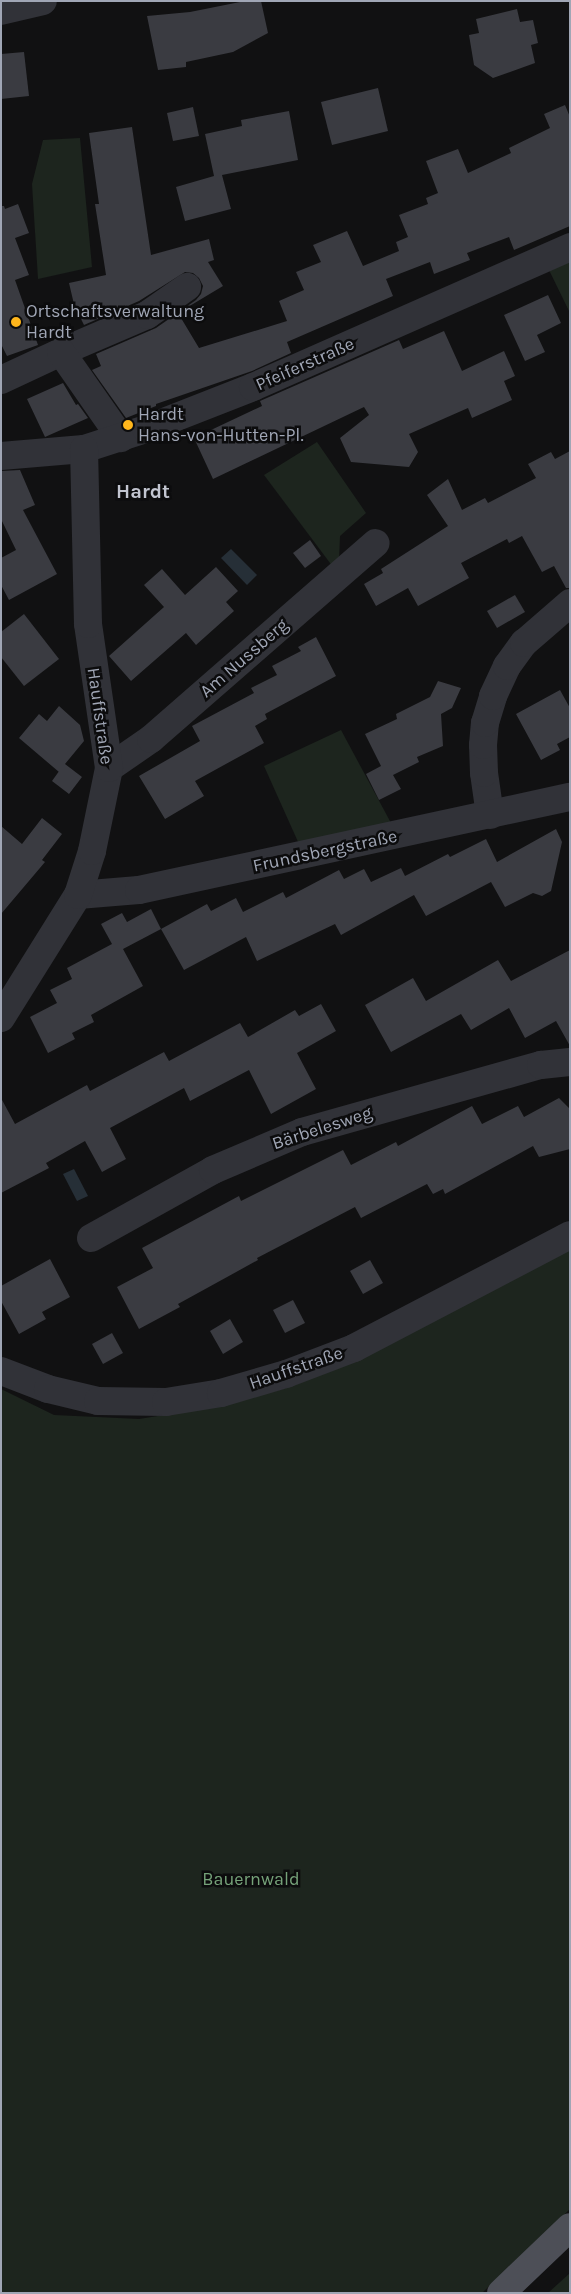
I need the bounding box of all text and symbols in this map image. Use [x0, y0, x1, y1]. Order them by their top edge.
place label: Ortschaftsverwaltung Hardt [26, 301, 204, 344]
marker: Ortschaftsverwaltung Hardt [10, 316, 22, 328]
street label: Pfeiferstraße [252, 333, 358, 395]
place label: Hardt Hans-von-Hutten-Pl. [138, 404, 304, 446]
marker: Hardt Hans-von-Hutten-Pl. [122, 419, 134, 431]
district label: Hardt [116, 479, 170, 503]
street label: Am Nussberg [195, 614, 293, 702]
street label: Hauffstraße [83, 666, 117, 766]
street label: Frundsbergstraße [251, 825, 399, 877]
street label: Bärbelesweg [269, 1102, 375, 1154]
street label: Hauffstraße [246, 1342, 346, 1394]
park label: Bauernwald [202, 1868, 300, 1890]

